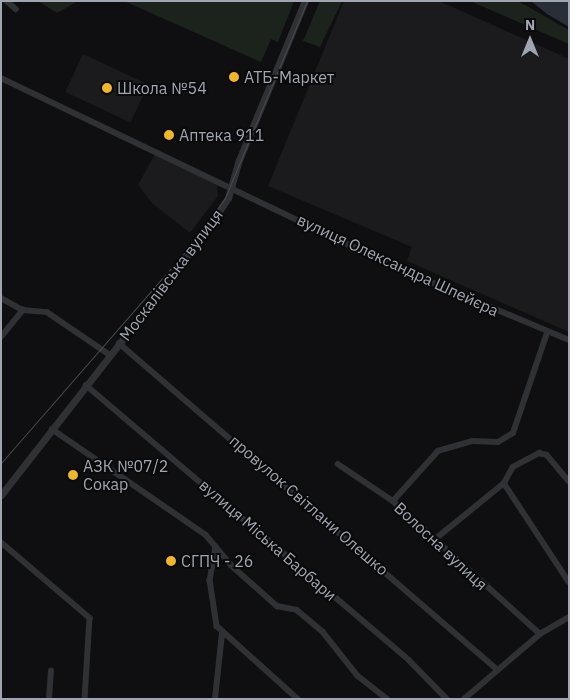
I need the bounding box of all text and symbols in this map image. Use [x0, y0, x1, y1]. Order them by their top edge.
north arrow [505, 15, 555, 65]
text: N [525, 16, 535, 34]
place label: АТБ-Маркет [244, 67, 334, 87]
marker: АТБ-Маркет [228, 71, 240, 83]
place label: Школа №54 [117, 78, 207, 98]
marker: Школа №54 [101, 82, 113, 94]
place label: Аптека 911 [179, 125, 264, 145]
marker: Аптека 911 [163, 129, 175, 141]
street label: Москалівська вулиця [115, 205, 227, 345]
street label: вулиця Олександра Шпейєра [294, 210, 502, 320]
street label: провулок Світлани Олешко [226, 431, 392, 579]
place label: АЗК №07/2 Сокар [83, 456, 168, 494]
marker: АЗК №07/2 Сокар [67, 469, 79, 481]
street label: вулиця Міська Барбари [195, 475, 341, 605]
street label: Волосна вулиця [390, 498, 492, 594]
place label: СГПЧ - 26 [181, 551, 253, 571]
marker: СГПЧ - 26 [165, 555, 177, 567]

